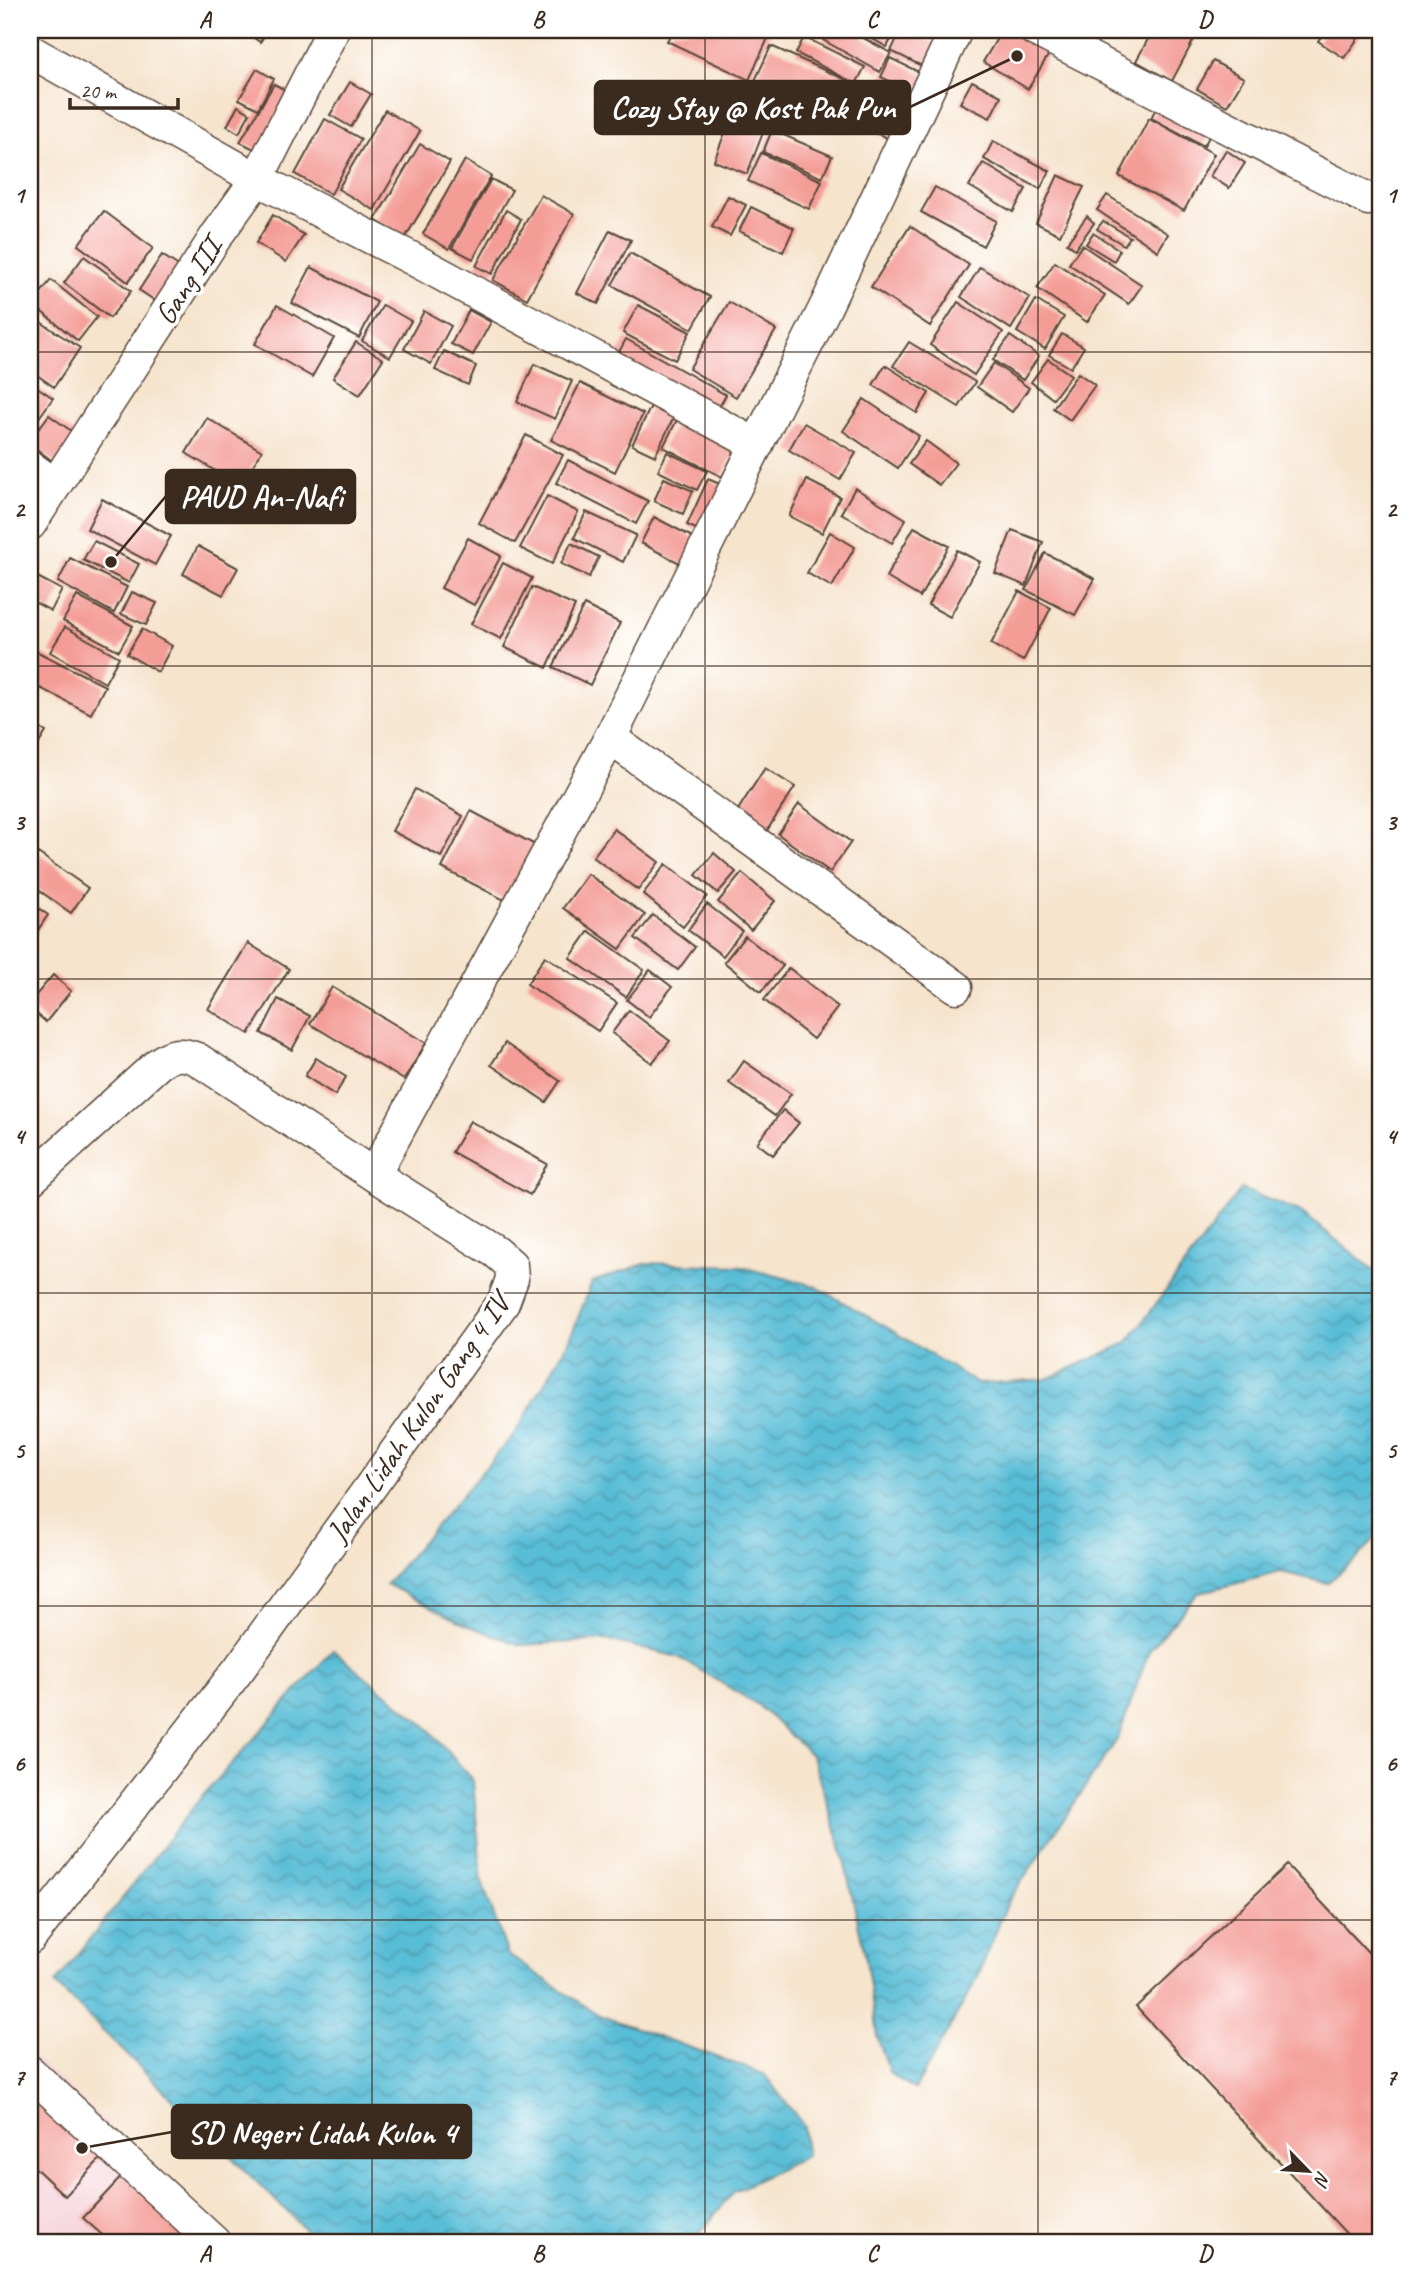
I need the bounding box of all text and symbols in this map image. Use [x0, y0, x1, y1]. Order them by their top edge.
text: A [199, 5, 213, 34]
text: B [532, 5, 546, 34]
text: C [867, 5, 881, 34]
text: D [1198, 5, 1214, 34]
scale bar [70, 66, 178, 110]
text: 20 m [80, 78, 118, 104]
callout: Cozy Stay @ Kost Pak Pun [595, 81, 910, 134]
text: Cozy Stay @ Kost Pak Pun [611, 87, 897, 128]
text: 1 [14, 181, 27, 210]
text: 1 [1386, 181, 1399, 210]
street label: Gang III [146, 225, 233, 331]
callout: PAUD An-Nafi [166, 470, 355, 523]
text: PAUD An-Nafi [180, 476, 347, 517]
text: 2 [14, 495, 27, 524]
text: 2 [1386, 495, 1399, 524]
text: 3 [14, 808, 27, 837]
text: 3 [1386, 808, 1399, 837]
text: 4 [14, 1122, 27, 1151]
text: 4 [1386, 1122, 1399, 1151]
street label: Jalan Lidah Kulon Gang 4 IV [317, 1282, 521, 1551]
text: 5 [14, 1436, 26, 1465]
text: 5 [1386, 1436, 1398, 1465]
text: 6 [14, 1749, 27, 1778]
text: 6 [1386, 1749, 1399, 1778]
text: 7 [14, 2063, 27, 2092]
text: 7 [1386, 2063, 1399, 2092]
callout: SD Negeri Lidah Kulon 4 [172, 2105, 471, 2158]
text: SD Negeri Lidah Kulon 4 [187, 2112, 460, 2153]
north arrow [1274, 2136, 1344, 2206]
text: N [1308, 2167, 1336, 2191]
text: A [199, 2239, 213, 2268]
text: B [532, 2239, 546, 2268]
text: C [867, 2239, 881, 2268]
text: D [1198, 2239, 1214, 2268]

